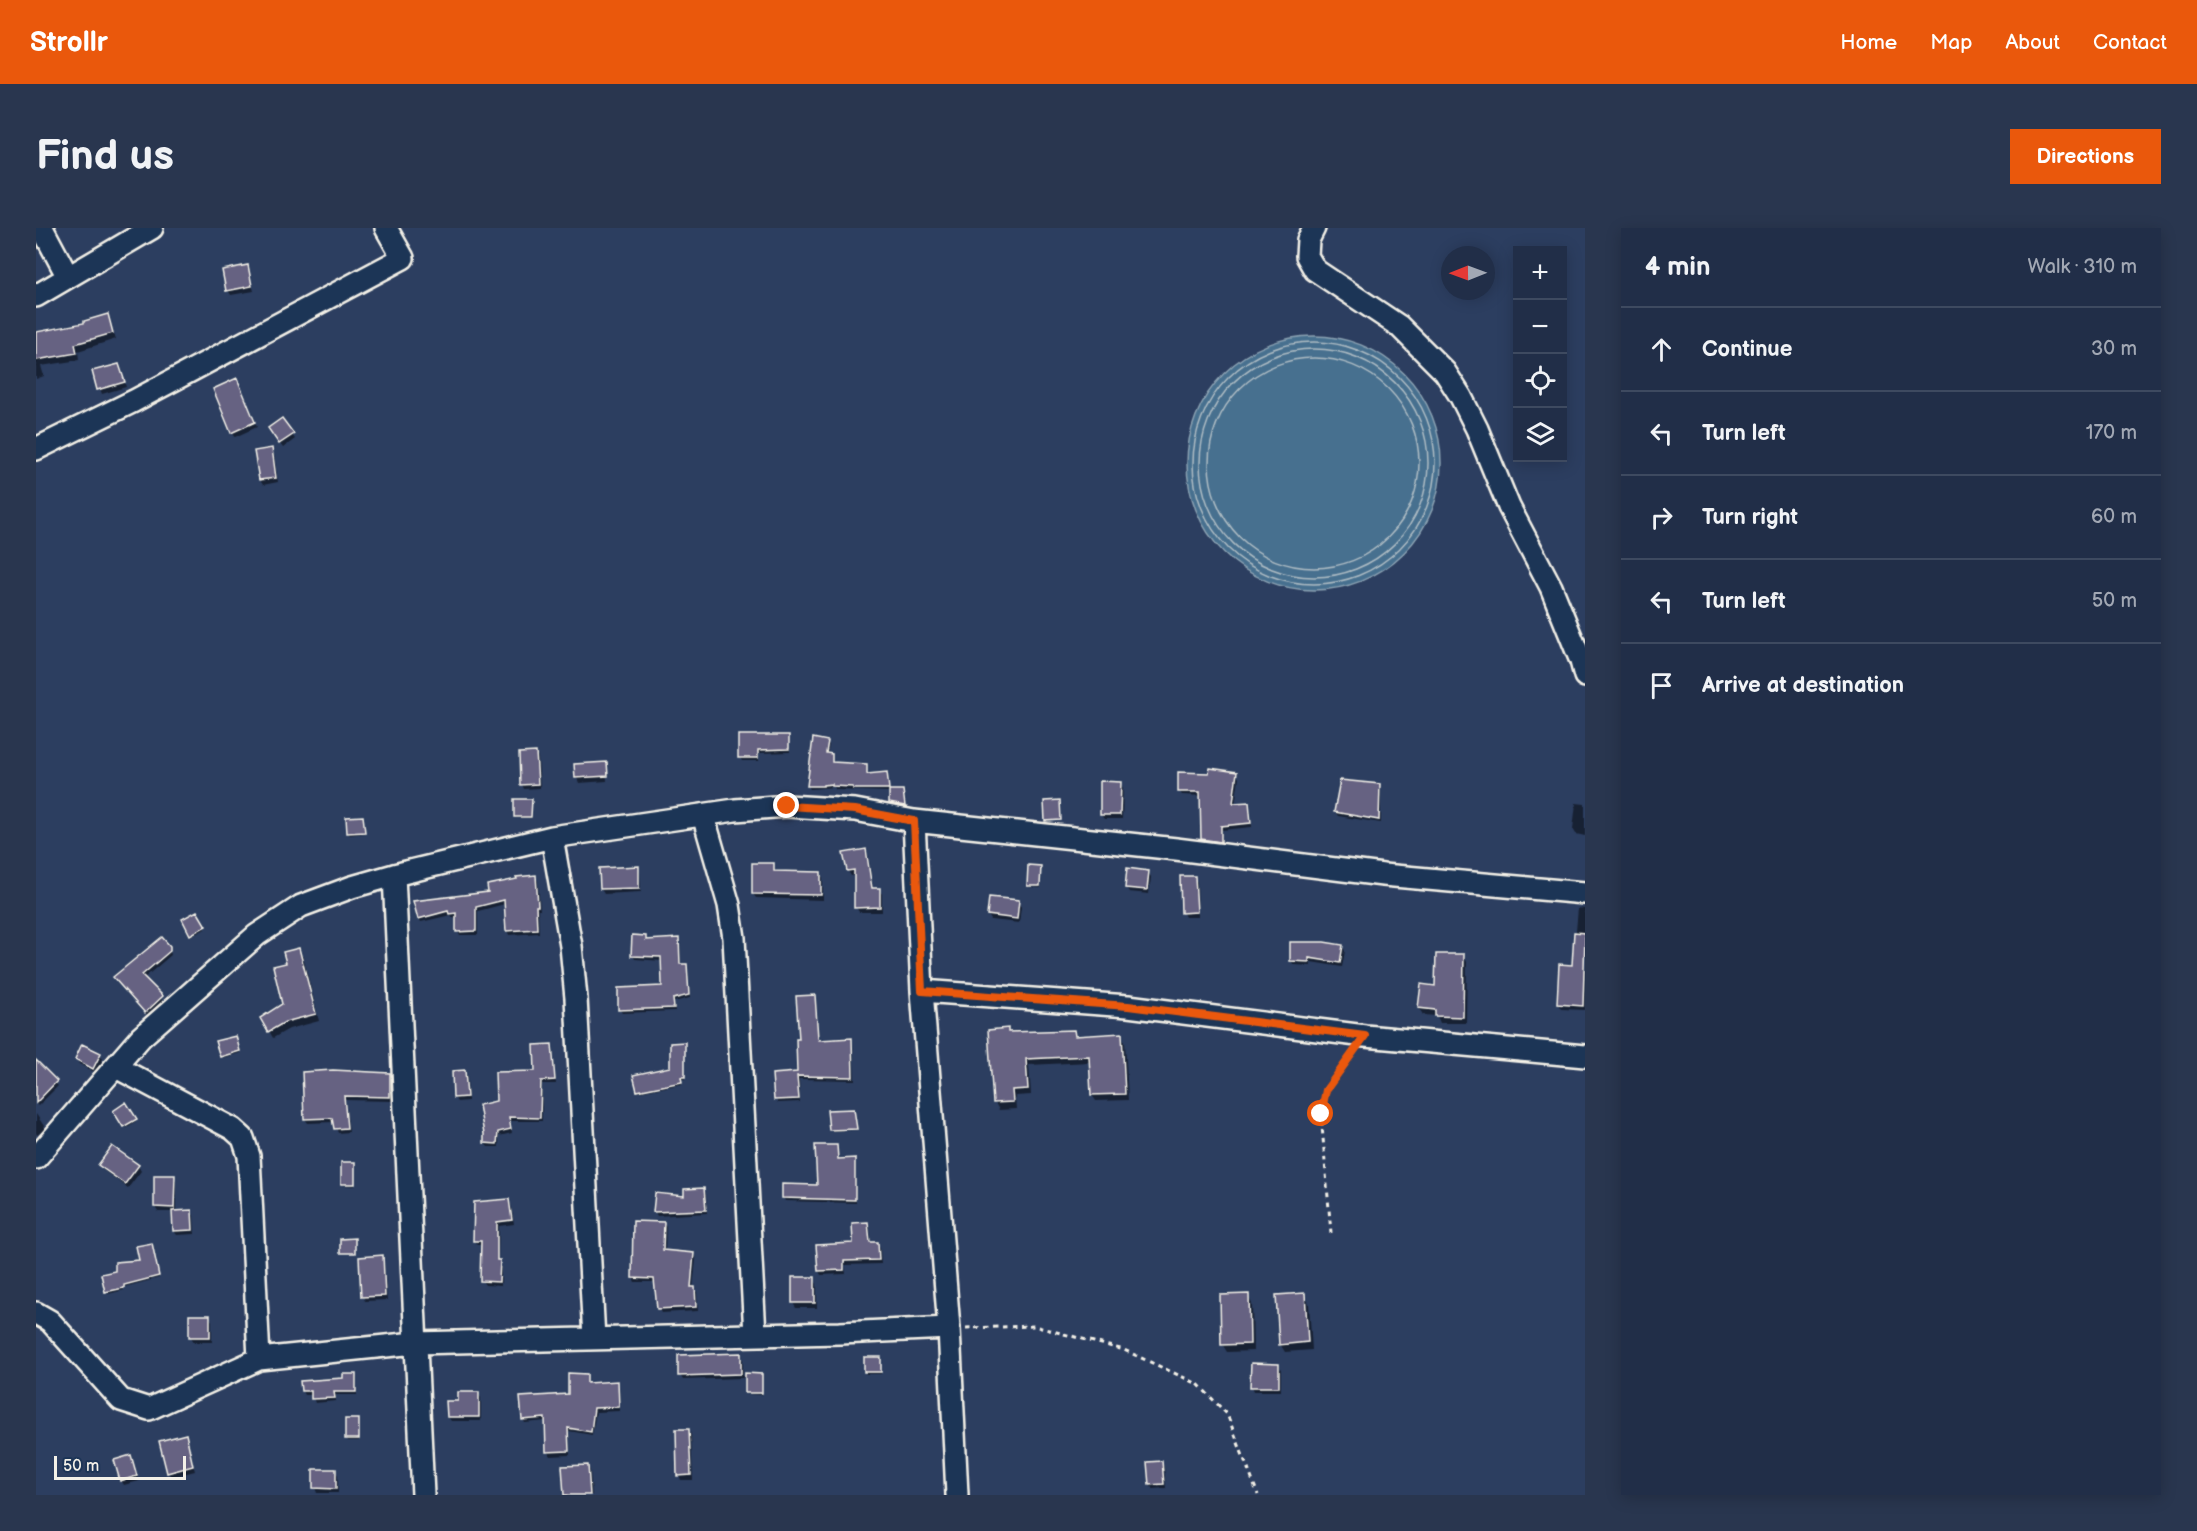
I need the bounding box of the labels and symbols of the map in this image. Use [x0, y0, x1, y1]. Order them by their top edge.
north arrow [1441, 246, 1495, 300]
route end [773, 792, 799, 818]
route start [1307, 1100, 1333, 1126]
scale bar [54, 1453, 186, 1480]

